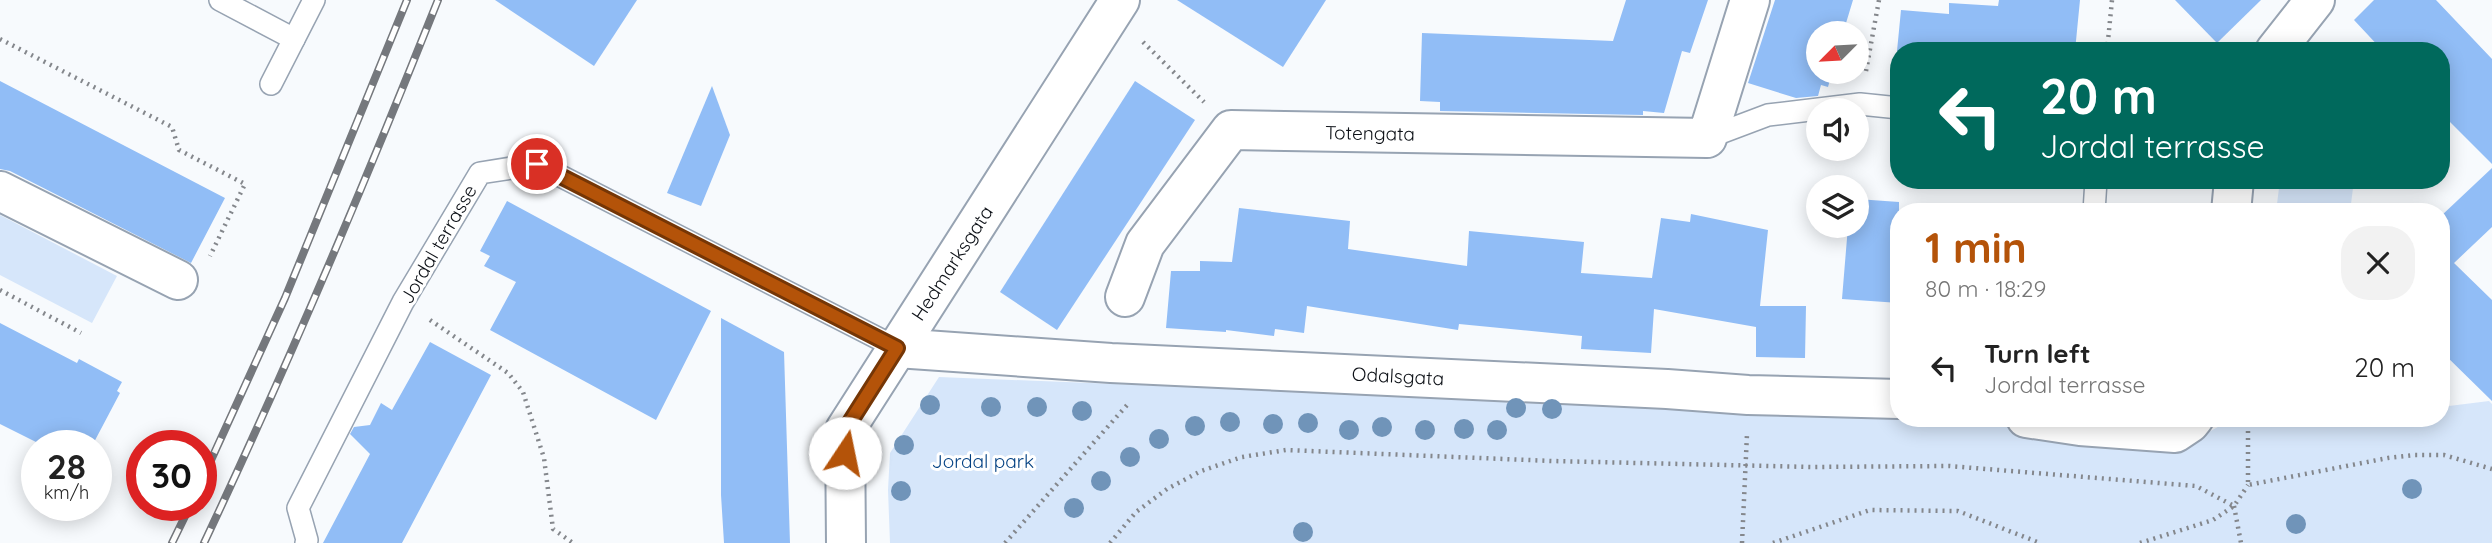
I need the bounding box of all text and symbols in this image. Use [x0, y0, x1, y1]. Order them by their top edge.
north arrow [1806, 21, 1869, 84]
map controls [1806, 21, 1869, 238]
text: 20 m [2040, 65, 2157, 126]
icon: left [1925, 70, 2016, 161]
button: sound [1806, 98, 1869, 161]
street label: Totengata [1325, 120, 1415, 146]
text: Jordal terrasse [2040, 126, 2265, 166]
pin [507, 134, 567, 194]
icon: arrive [518, 145, 556, 183]
button: layers [1806, 175, 1869, 238]
street label: Jordal terrasse [394, 180, 482, 308]
street label: Hedmarksgata [906, 201, 998, 325]
text: 1 min [1925, 221, 2027, 274]
button: close [2341, 226, 2415, 300]
text: 80 m · 18:29 [1925, 274, 2046, 303]
text: Turn left [1984, 337, 2091, 370]
icon: left [1925, 349, 1963, 387]
text: 20 m [2354, 351, 2415, 384]
street label: Odalsgata [1351, 362, 1445, 390]
text: Jordal terrasse [1984, 370, 2145, 399]
position arrow [808, 416, 882, 490]
speed limit sign: 30 [126, 430, 217, 521]
text: 28 [47, 444, 86, 488]
park label: Jordal park [932, 449, 1034, 473]
text: km/h [44, 481, 89, 504]

